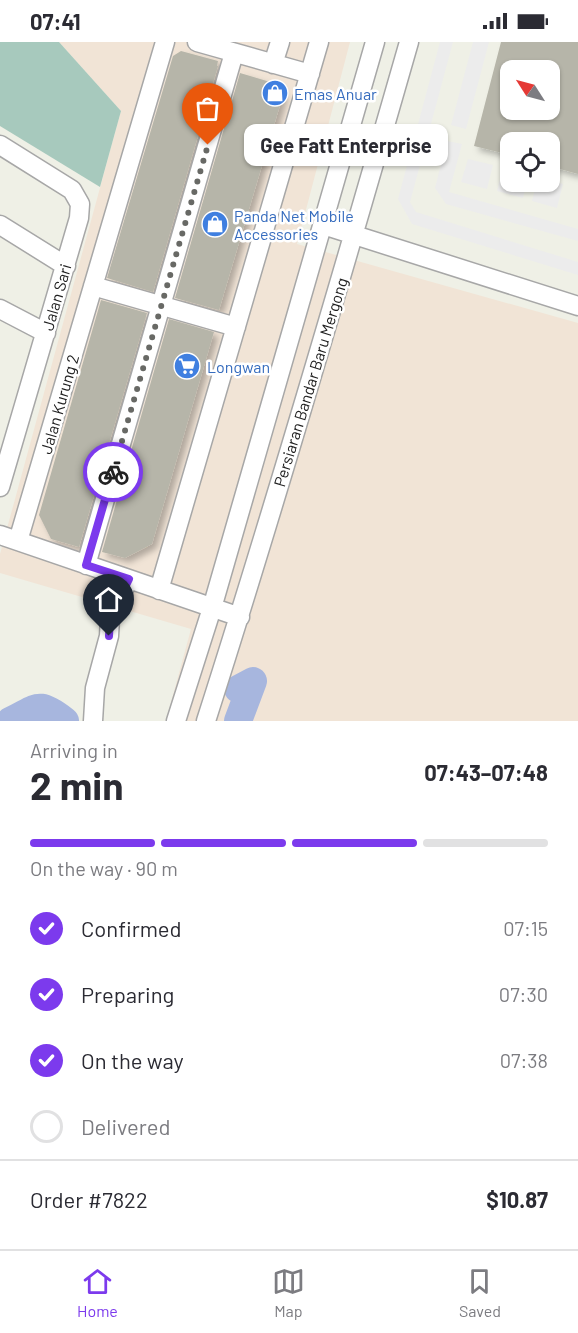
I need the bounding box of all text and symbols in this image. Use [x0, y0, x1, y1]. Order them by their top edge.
text: 07:41 [30, 8, 80, 34]
north arrow [500, 60, 560, 120]
map controls [500, 60, 560, 192]
shop icon: Emas Anuar [260, 78, 290, 108]
pin [182, 83, 233, 145]
place label: Emas Anuar [294, 84, 377, 103]
icon: bag [191, 92, 224, 125]
callout: Gee Fatt Enterprise [244, 124, 448, 166]
button: locate [500, 132, 560, 192]
text: Gee Fatt Enterprise [260, 133, 432, 157]
place label: Panda Net Mobile Accessories [234, 206, 354, 243]
shop icon: Panda Net Mobile Accessories [200, 209, 230, 239]
street label: Jalan Sari [37, 261, 75, 333]
street label: Persiaran Bandar Baru Mergong [269, 275, 351, 489]
supermarket icon: Longwan [172, 351, 202, 381]
street label: Jalan Kurung 2 [36, 352, 82, 456]
place label: Longwan [207, 357, 270, 376]
courier [83, 442, 143, 502]
icon: bike [97, 456, 130, 489]
pin [83, 574, 134, 636]
icon: home [92, 583, 125, 616]
text: Arriving in [30, 738, 118, 762]
text: 07:43–07:48 [424, 759, 548, 785]
text: 2 min [30, 761, 123, 808]
text: On the way · 90 m [30, 856, 178, 880]
icon: check [30, 912, 63, 945]
text: Confirmed [81, 915, 181, 941]
text: 07:15 [503, 916, 548, 940]
icon: check [30, 978, 63, 1011]
text: Preparing [81, 981, 174, 1007]
text: 07:30 [499, 982, 548, 1006]
icon: check [30, 1044, 63, 1077]
text: On the way [81, 1047, 184, 1073]
text: 07:38 [500, 1048, 548, 1072]
text: Delivered [81, 1113, 170, 1139]
text: Order #7822 [30, 1186, 148, 1212]
text: $10.87 [486, 1186, 548, 1212]
tab: Home [77, 1265, 118, 1320]
tab: Map [272, 1265, 305, 1320]
tab: Saved [459, 1265, 501, 1320]

